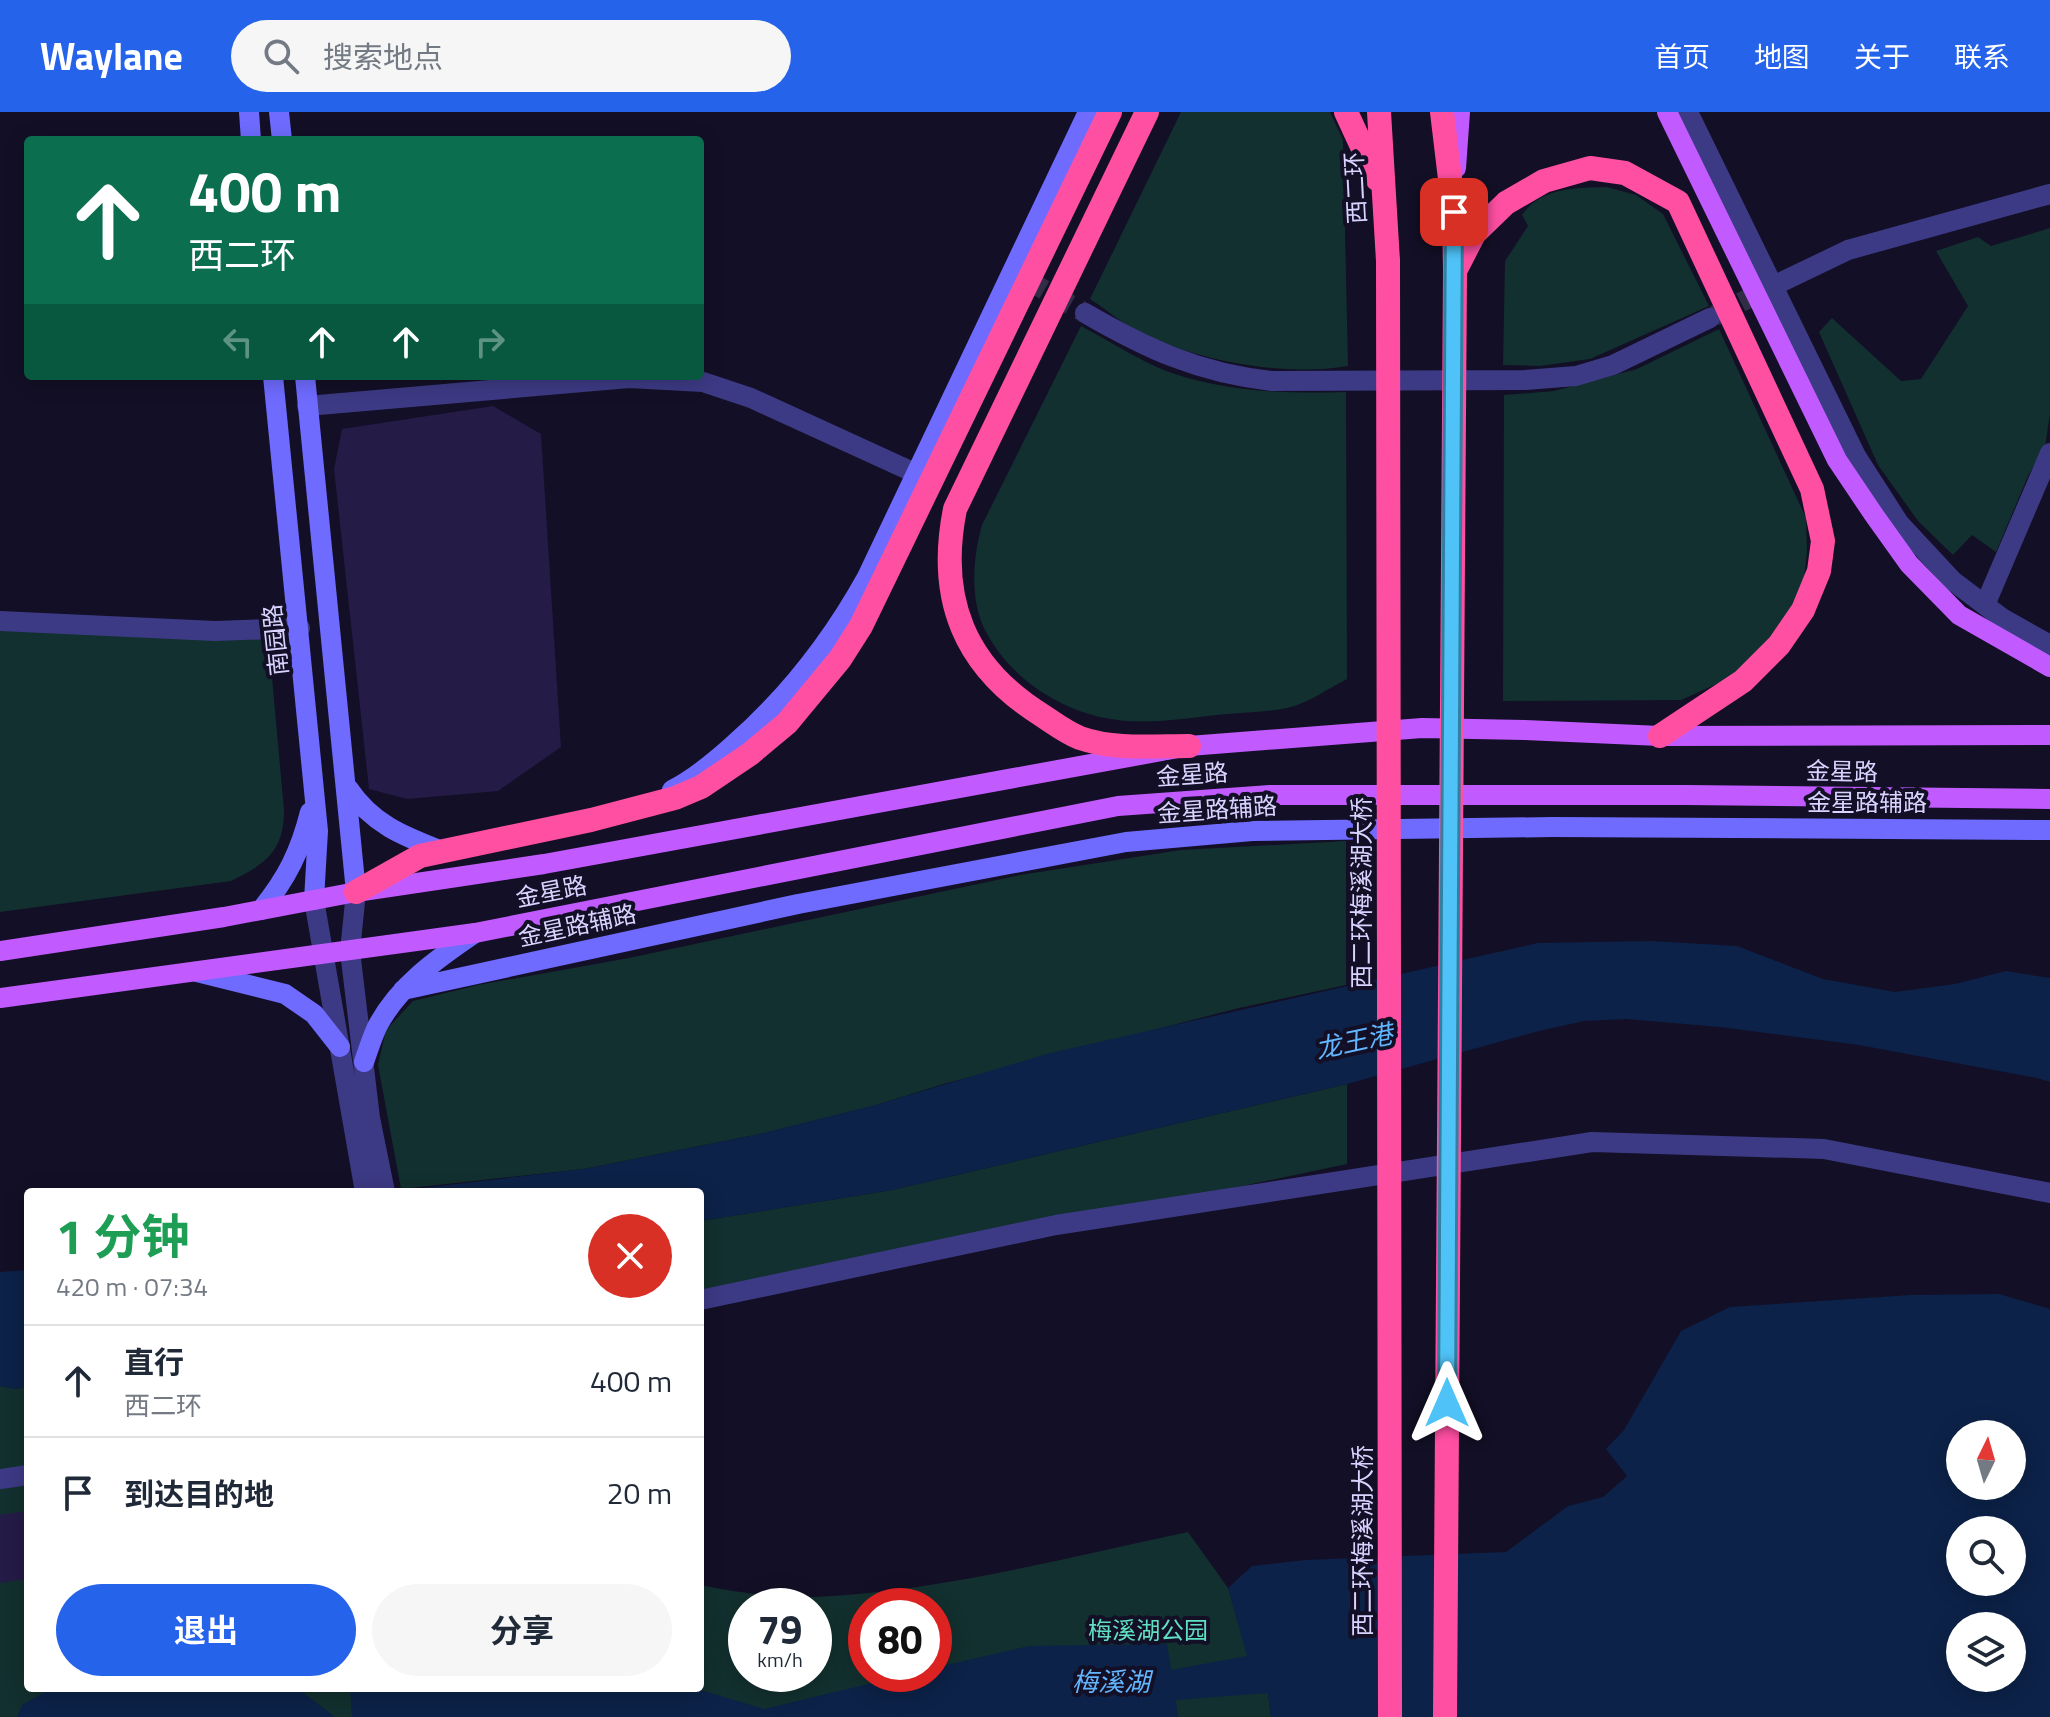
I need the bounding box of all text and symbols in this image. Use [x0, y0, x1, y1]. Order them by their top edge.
search box [231, 20, 791, 92]
text: Waylane [40, 27, 183, 85]
icon: search [259, 34, 303, 78]
text: 搜索地点 [323, 34, 443, 80]
text: 首页 [1654, 35, 1710, 78]
text: 地图 [1754, 35, 1810, 78]
text: 关于 [1854, 35, 1910, 78]
text: 联系 [1954, 35, 2010, 78]
text: 400 m [188, 149, 341, 234]
street label: 西二环 [1335, 151, 1375, 225]
icon: ahead [56, 168, 160, 272]
pin [1420, 178, 1488, 246]
icon: arrive [1432, 190, 1476, 234]
text: 西二环 [188, 227, 296, 282]
icon: left [216, 320, 260, 364]
icon: ahead [300, 320, 344, 364]
icon: ahead [384, 320, 428, 364]
icon: right [468, 320, 512, 364]
street label: 南园路 [253, 602, 297, 678]
street label: 金星路 [1806, 752, 1878, 790]
street label: 金星路 [1155, 754, 1229, 794]
street label: 金星路辅路 [1807, 784, 1927, 820]
street label: 金星路辅路 [1156, 787, 1278, 831]
street label: 西二环梅溪湖大桥 [1343, 797, 1379, 989]
street label: 金星路 [512, 866, 590, 916]
street label: 金星路辅路 [515, 895, 639, 955]
water label: 龙王港 [1312, 1013, 1400, 1068]
text: 1 分钟 [56, 1200, 189, 1273]
button: close [588, 1214, 672, 1298]
text: 420 m · 07:34 [56, 1267, 208, 1306]
text: 直行 [124, 1339, 184, 1385]
text: 400 m [590, 1358, 672, 1404]
icon: ahead [56, 1359, 100, 1403]
position arrow [1405, 1361, 1489, 1445]
text: 西二环 [124, 1386, 202, 1425]
north arrow [1946, 1420, 2026, 1500]
map controls [1946, 1420, 2026, 1692]
street label: 西二环梅溪湖大桥 [1344, 1445, 1380, 1637]
text: 20 m [607, 1470, 672, 1516]
icon: arrive [56, 1471, 100, 1515]
text: 到达目的地 [124, 1471, 274, 1517]
button: search [1946, 1516, 2026, 1596]
button: 退出 [56, 1584, 356, 1676]
button: 分享 [372, 1584, 672, 1676]
speed limit sign: 80 [848, 1588, 952, 1692]
text: 79 [758, 1599, 802, 1660]
park label: 梅溪湖公园 [1088, 1612, 1208, 1648]
button: layers [1946, 1612, 2026, 1692]
text: km/h [757, 1644, 803, 1675]
water label: 梅溪湖 [1072, 1662, 1154, 1701]

